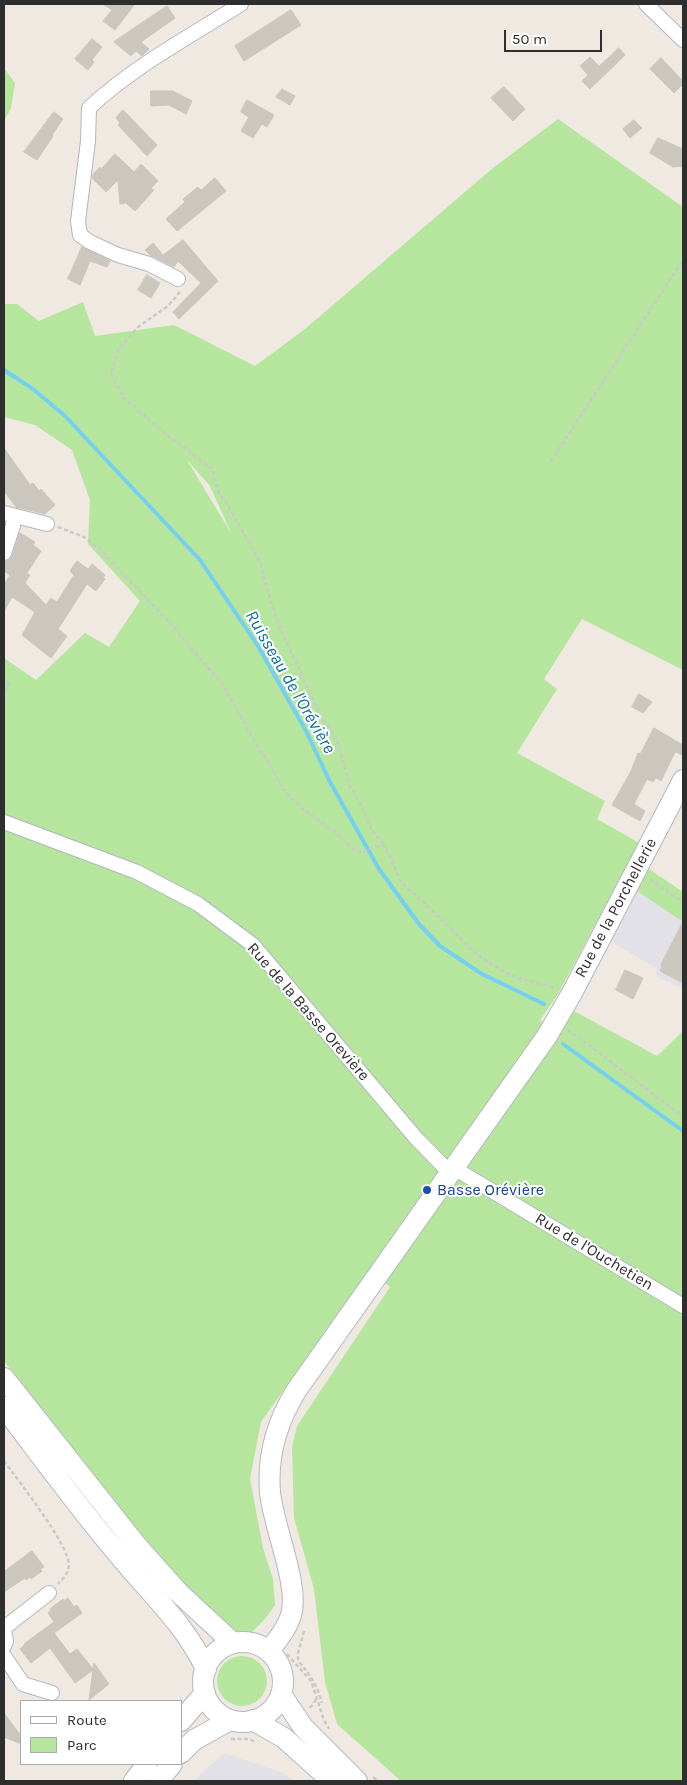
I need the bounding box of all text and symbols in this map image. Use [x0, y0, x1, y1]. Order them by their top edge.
scale bar [507, 20, 604, 52]
text: 50 m [512, 30, 547, 48]
water label: Ruisseau de l'Orévière [240, 606, 340, 758]
street label: Rue de la Porchellerie [571, 835, 661, 981]
street label: Rue de la Basse Orevière [243, 939, 373, 1085]
place label: Basse Orévière [437, 1180, 544, 1200]
marker: Basse Orévière [421, 1184, 433, 1196]
street label: Rue de l'Ouchetien [531, 1209, 657, 1295]
legend [20, 1700, 182, 1765]
text: Route [67, 1711, 107, 1729]
text: Parc [67, 1736, 97, 1754]

